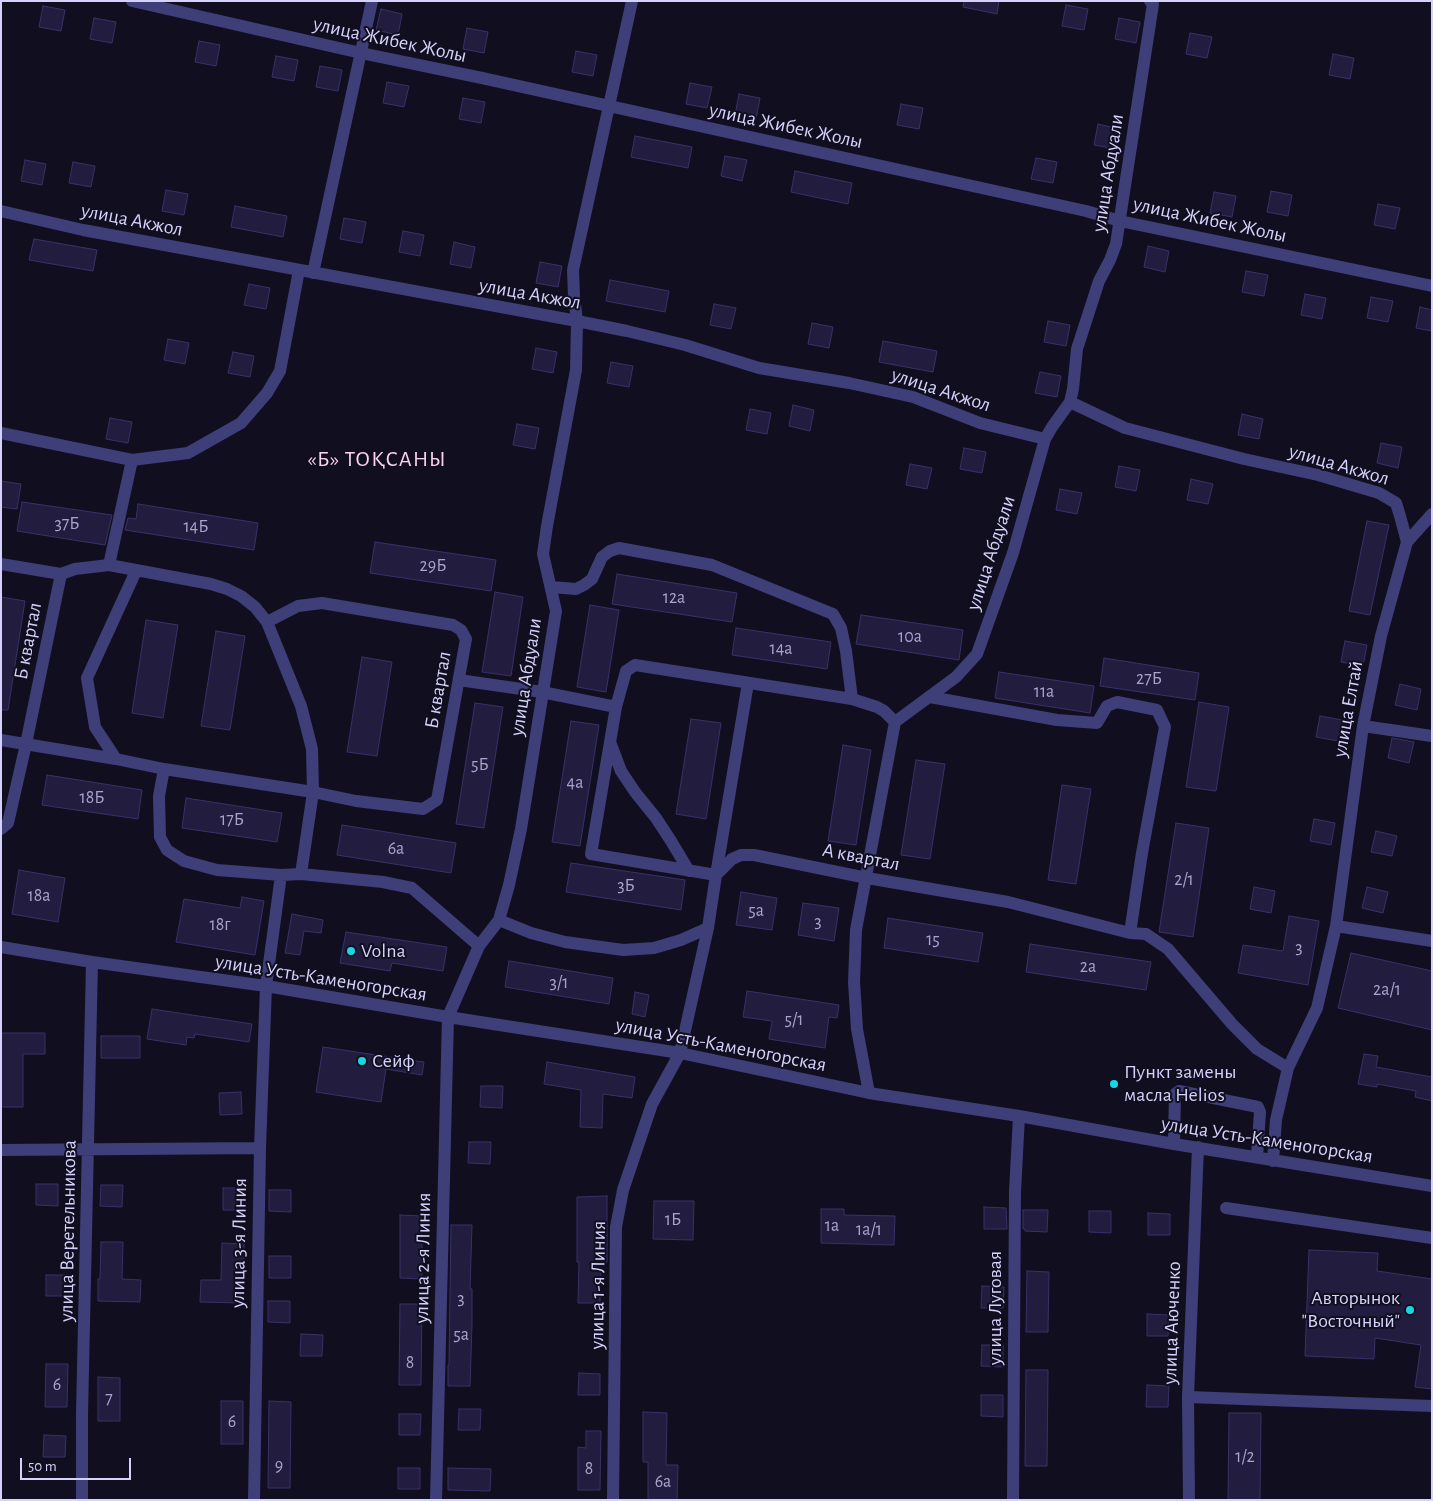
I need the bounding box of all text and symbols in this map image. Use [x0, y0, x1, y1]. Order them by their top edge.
street label: улица Жибек Жолы [311, 12, 469, 68]
street label: улица Жибек Жолы [707, 98, 865, 154]
street label: улица Абдуали [1087, 112, 1129, 234]
street label: улица Жибек Жолы [1131, 192, 1289, 248]
street label: улица Акжол [79, 198, 185, 242]
street label: улица Акжол [477, 273, 583, 315]
street label: улица Акжол [888, 363, 994, 417]
street label: улица Акжол [1286, 439, 1392, 491]
district label: «Б» ТОҚСАНЫ [306, 446, 448, 472]
street label: улица Абдуали [961, 493, 1021, 613]
house number: 37Б [54, 513, 80, 535]
house number: 14Б [183, 516, 209, 538]
house number: 29Б [420, 555, 446, 577]
house number: 12а [663, 587, 685, 609]
street label: Б квартал [9, 600, 47, 682]
street label: улица Абдуали [505, 616, 547, 738]
house number: 10а [898, 626, 922, 648]
house number: 14а [769, 638, 793, 660]
street label: Б квартал [419, 650, 457, 730]
street label: улица Елтай [1328, 659, 1368, 759]
house number: 27Б [1136, 668, 1162, 690]
house number: 11а [1034, 681, 1054, 703]
house number: 5Б [471, 754, 489, 776]
house number: 4а [567, 772, 583, 794]
house number: 18Б [79, 787, 105, 809]
house number: 17Б [220, 809, 244, 831]
house number: 6а [388, 838, 404, 860]
street label: А квартал [820, 838, 902, 876]
house number: 2/1 [1174, 869, 1194, 891]
house number: 3Б [617, 875, 635, 897]
house number: 18а [28, 885, 50, 907]
house number: 5а [748, 900, 764, 922]
house number: 3 [814, 911, 822, 933]
house number: 18г [210, 914, 230, 936]
house number: 15 [926, 929, 940, 951]
house number: 3 [1295, 937, 1303, 959]
place label: Volna [361, 939, 406, 963]
marker: Volna [345, 945, 357, 957]
street label: улица Усть-Каменогорская [213, 949, 429, 1007]
house number: 2а [1080, 956, 1096, 978]
house number: 3/1 [550, 972, 568, 994]
house number: 2а/1 [1373, 979, 1401, 1001]
house number: 5/1 [785, 1009, 803, 1031]
street label: улица Усть-Каменогорская [614, 1013, 828, 1077]
place label: Сейф [372, 1049, 415, 1073]
marker: Сейф [356, 1055, 368, 1067]
place label: Пункт замены масла Helios [1124, 1060, 1237, 1107]
marker: Пункт замены масла Helios [1108, 1078, 1120, 1090]
street label: улица Усть-Каменогорская [1159, 1111, 1375, 1169]
street label: улица Веретельникова [54, 1140, 82, 1322]
street label: улица 3-я Линия [226, 1178, 252, 1308]
street label: улица 2-я Линия [410, 1192, 436, 1324]
house number: 1Б [665, 1209, 681, 1231]
house number: 1а [825, 1215, 839, 1237]
house number: 1а/1 [856, 1219, 882, 1241]
street label: улица 1-я Линия [585, 1220, 611, 1350]
street label: улица Луговая [983, 1251, 1007, 1365]
street label: улица Аюченко [1158, 1261, 1186, 1385]
place label: Авторынок "Восточный" [1301, 1286, 1400, 1333]
house number: 3 [457, 1288, 465, 1310]
marker: Авторынок "Восточный" [1404, 1304, 1416, 1316]
house number: 5а [453, 1324, 469, 1346]
house number: 8 [406, 1352, 414, 1374]
house number: 6 [53, 1374, 61, 1396]
house number: 7 [105, 1388, 113, 1410]
house number: 6 [228, 1411, 236, 1433]
house number: 1/2 [1235, 1446, 1255, 1468]
scale bar [22, 1448, 134, 1480]
house number: 9 [275, 1455, 283, 1477]
house number: 8 [585, 1458, 593, 1480]
text: 50 m [28, 1459, 57, 1474]
house number: 6а [655, 1471, 671, 1493]

